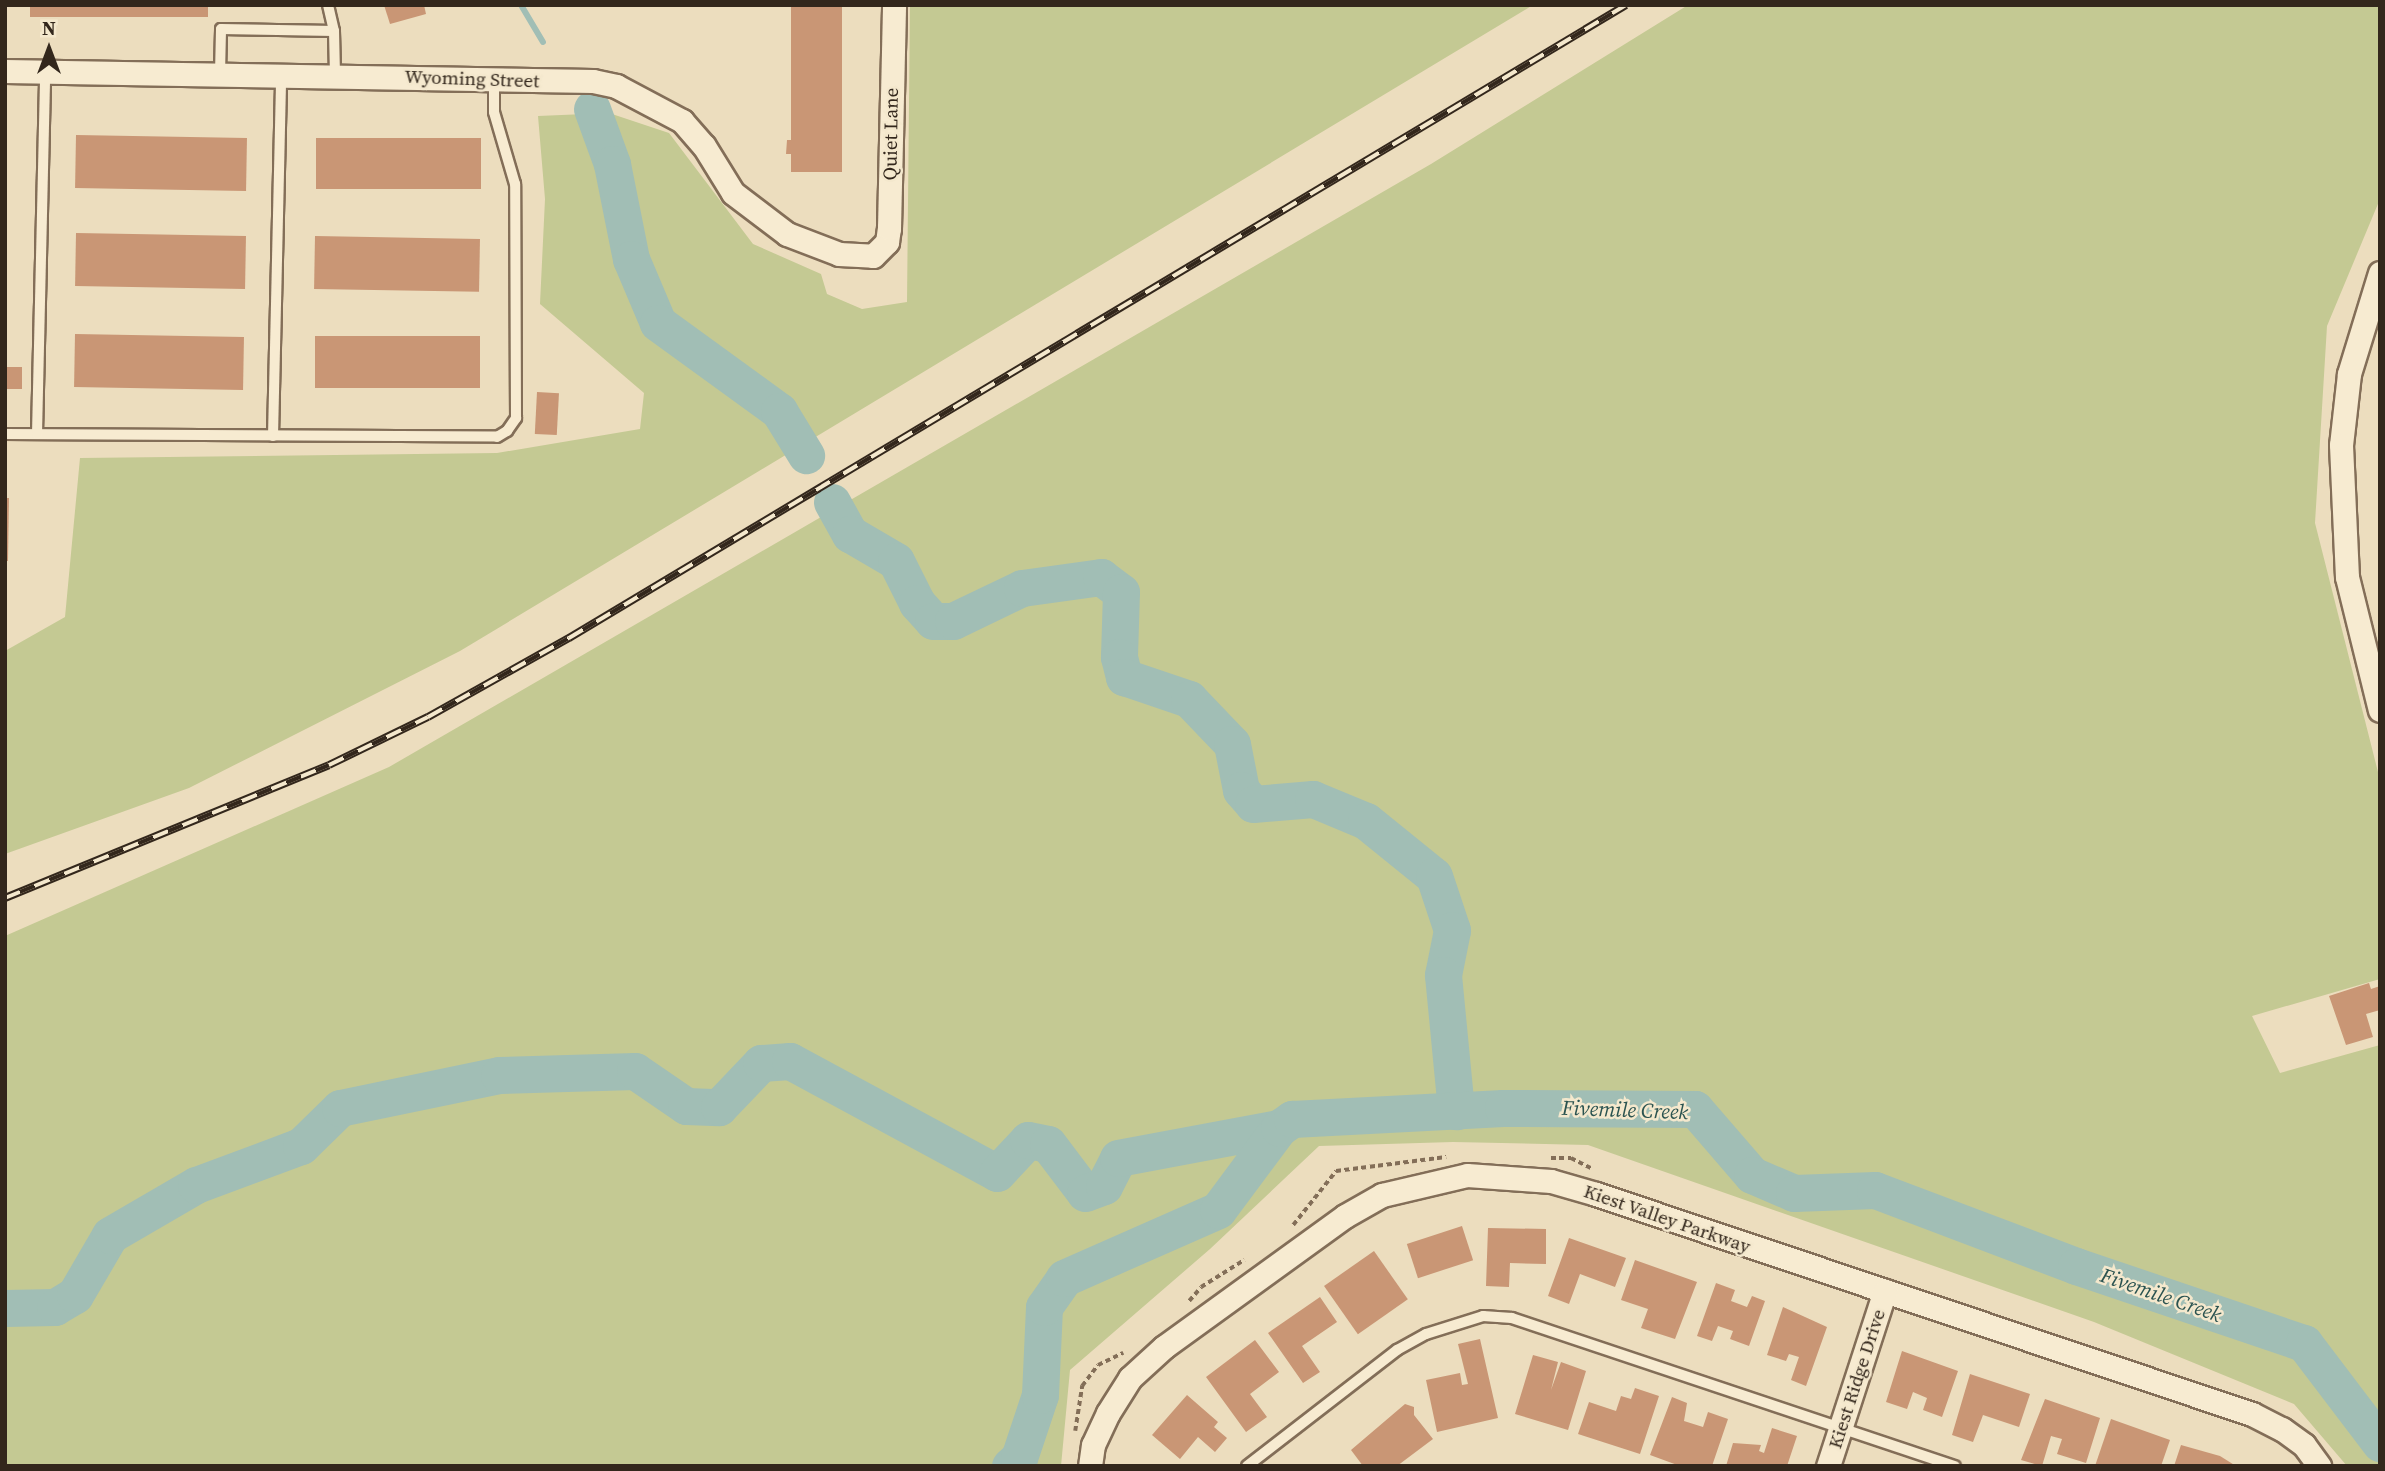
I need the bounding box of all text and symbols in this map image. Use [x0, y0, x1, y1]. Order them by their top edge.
north arrow [14, 14, 84, 84]
text: N [42, 15, 56, 41]
street label: Wyoming Street [404, 65, 540, 93]
street label: Quiet Lane [879, 88, 903, 180]
water label: Fivemile Creek [1561, 1095, 1689, 1125]
street label: Kiest Valley Parkway [1580, 1180, 1754, 1258]
water label: Fivemile Creek [2097, 1263, 2225, 1327]
street label: Kiest Ridge Drive [1824, 1306, 1890, 1452]

